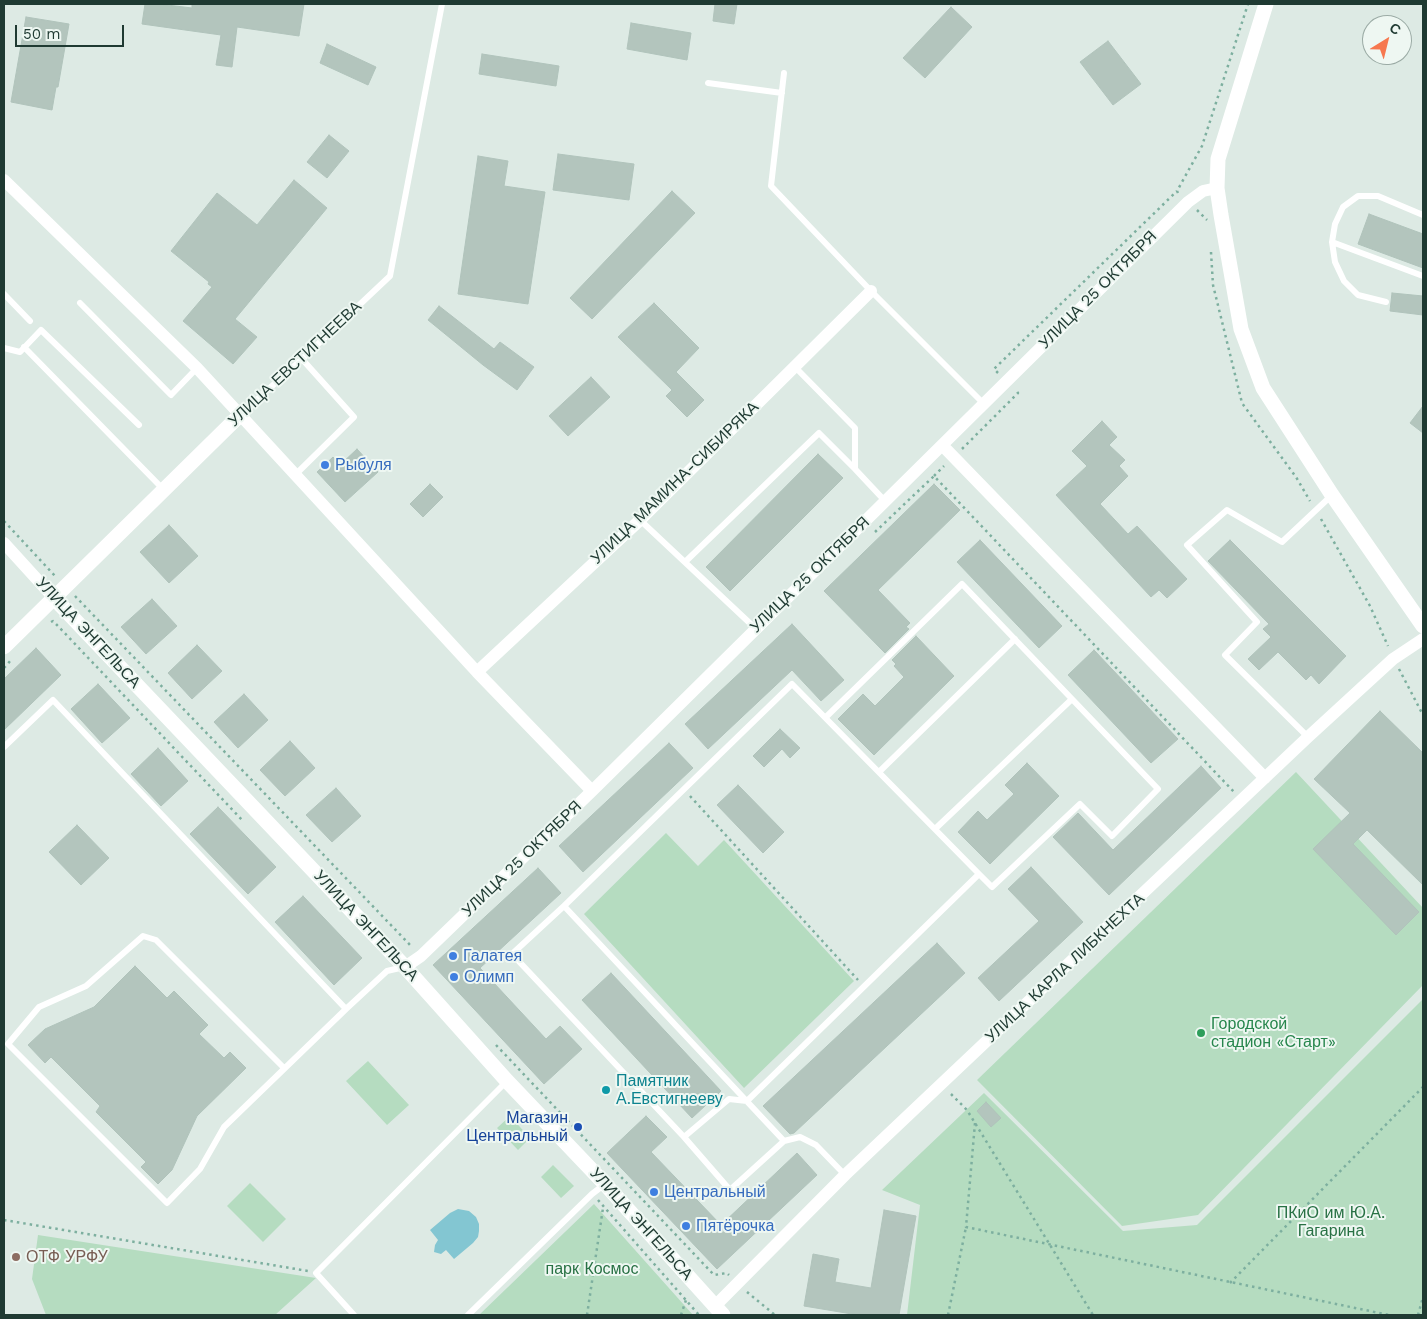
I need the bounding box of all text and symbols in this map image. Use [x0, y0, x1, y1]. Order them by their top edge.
scale bar [18, 15, 126, 47]
north arrow [1362, 15, 1412, 65]
text: С [1386, 19, 1404, 38]
text: 50 m [23, 25, 60, 43]
street label: УЛИЦА 25 ОКТЯБРЯ [1035, 227, 1161, 353]
street label: УЛИЦА ЕВСТИГНЕЕВА [224, 297, 366, 431]
street label: УЛИЦА МАМИНА-СИБИРЯКА [587, 398, 763, 568]
place label: Рыбуля [335, 455, 392, 475]
marker: Рыбуля [319, 459, 331, 471]
street label: УЛИЦА 25 ОКТЯБРЯ [746, 513, 874, 637]
street label: УЛИЦА ЭНГЕЛЬСА [32, 574, 144, 692]
street label: УЛИЦА 25 ОКТЯБРЯ [458, 797, 586, 921]
street label: УЛИЦА ЭНГЕЛЬСА [310, 867, 422, 985]
street label: УЛИЦА КАРЛА ЛИБКНЕХТА [981, 889, 1149, 1047]
place label: Галатея [463, 946, 522, 966]
marker: Галатея [447, 950, 459, 962]
place label: Олимп [464, 967, 514, 987]
marker: Олимп [448, 971, 460, 983]
place label: Городской стадион «Старт» [1211, 1014, 1336, 1052]
marker: Городской стадион «Старт» [1195, 1027, 1207, 1039]
place label: Памятник А.Евстигнееву [616, 1071, 723, 1109]
marker: Памятник А.Евстигнееву [600, 1084, 612, 1096]
place label: Магазин Центральный [466, 1108, 568, 1146]
marker: Магазин Центральный [572, 1121, 584, 1133]
street label: УЛИЦА ЭНГЕЛЬСА [586, 1164, 696, 1284]
place label: Центральный [664, 1182, 766, 1202]
marker: Центральный [648, 1186, 660, 1198]
park label: ПКиО им Ю.А. Гагарина [1277, 1203, 1385, 1241]
place label: Пятёрочка [696, 1216, 774, 1236]
marker: Пятёрочка [680, 1220, 692, 1232]
place label: ОТФ УРФУ [26, 1247, 108, 1267]
marker: ОТФ УРФУ [10, 1251, 22, 1263]
park label: парк Космос [545, 1259, 639, 1279]

